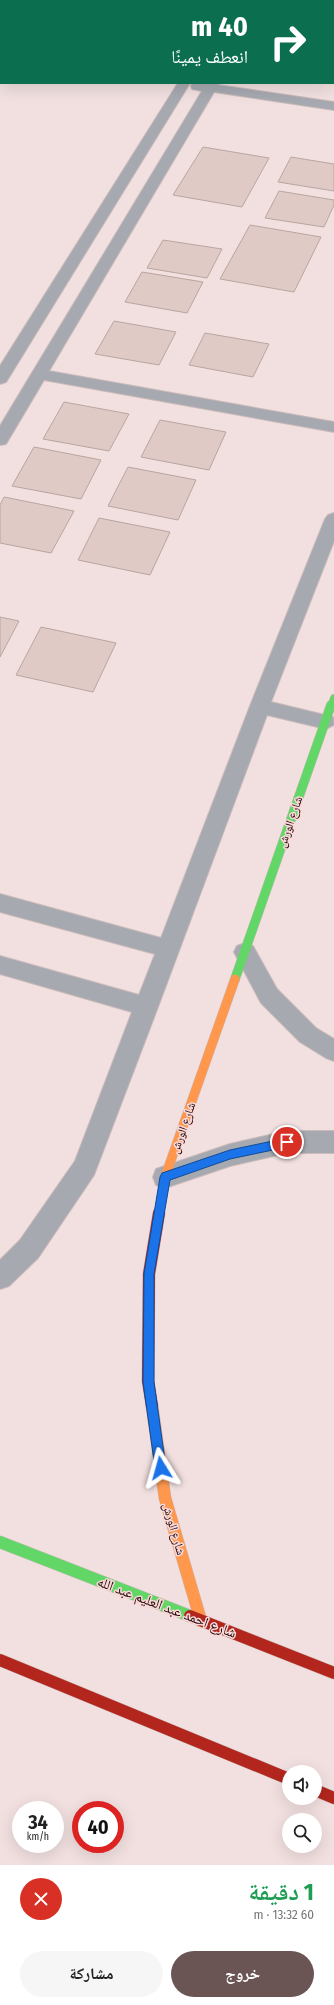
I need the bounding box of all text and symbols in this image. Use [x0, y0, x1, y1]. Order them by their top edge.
text: 40 m [191, 10, 248, 43]
icon: right [262, 16, 314, 68]
text: انعطف يمينًا [171, 46, 248, 68]
street label: شارع الورش [275, 794, 306, 850]
street label: شارع الورش [168, 1100, 199, 1156]
pin [270, 1125, 304, 1159]
icon: arrive [276, 1131, 298, 1153]
position arrow [140, 1447, 182, 1489]
street label: شارع الورش [159, 1501, 188, 1557]
street label: شارع احمد عبد العليم عبد الله [95, 1573, 239, 1643]
map controls [282, 1765, 322, 1853]
button: sound [282, 1765, 322, 1805]
speed limit sign: 40 [72, 1801, 124, 1853]
text: 34 [28, 1810, 48, 1834]
button: search [282, 1813, 322, 1853]
text: km/h [27, 1831, 49, 1843]
button: close [20, 1878, 62, 1920]
text: 1 دقيقة [248, 1878, 314, 1906]
text: 60 m · 13:32 [254, 1907, 314, 1922]
button: مشاركة [20, 1951, 163, 1997]
button: خروج [171, 1951, 314, 1997]

